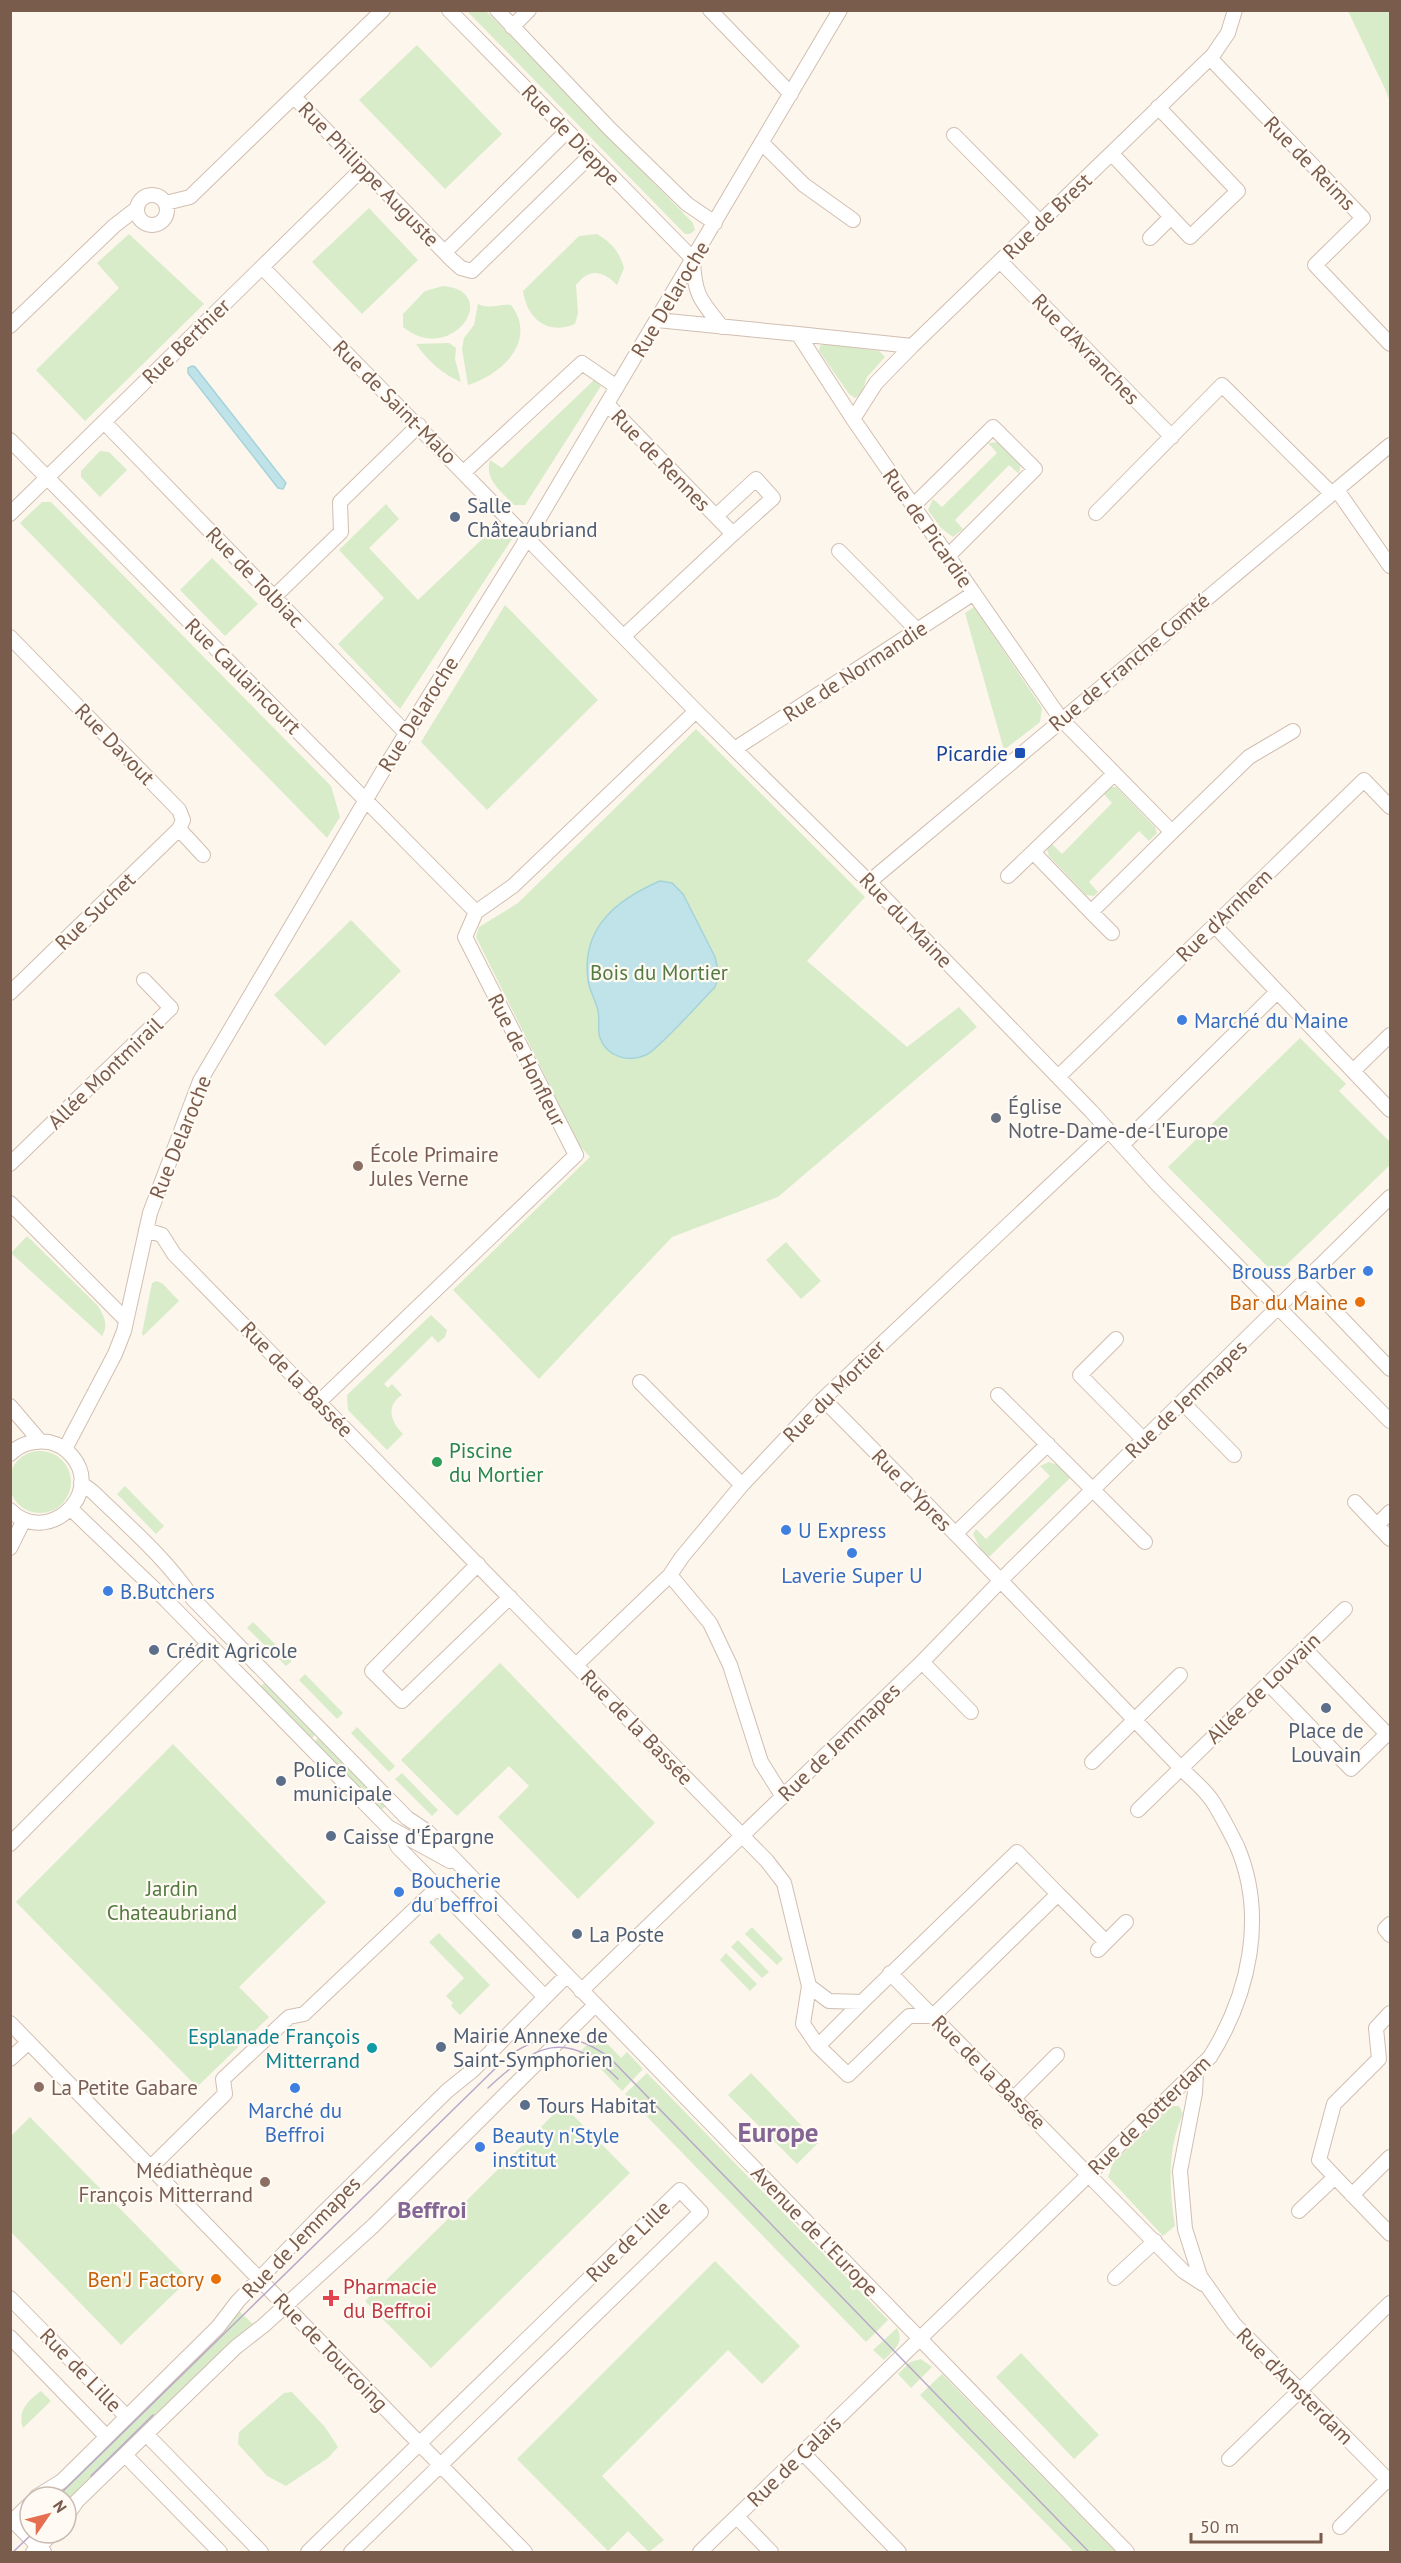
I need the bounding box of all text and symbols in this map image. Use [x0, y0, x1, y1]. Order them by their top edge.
street label: Rue de Dieppe [516, 79, 626, 191]
street label: Rue Philippe Auguste [293, 96, 445, 252]
street label: Rue de Reims [1258, 110, 1362, 216]
street label: Rue de Brest [997, 167, 1097, 265]
street label: Rue Delaroche [625, 236, 715, 362]
street label: Rue d'Avranches [1026, 288, 1146, 410]
street label: Rue Berthier [136, 292, 236, 390]
street label: Rue de Saint-Malo [327, 334, 463, 470]
street label: Rue de Rennes [605, 403, 717, 517]
street label: Rue de Picardie [877, 463, 979, 593]
place label: Salle Châteaubriand [467, 492, 598, 543]
marker: Salle Châteaubriand [448, 510, 462, 524]
street label: Rue de Tolbiac [200, 521, 310, 633]
street label: Rue de Franche Comté [1043, 587, 1215, 737]
street label: Rue Caulaincourt [179, 612, 307, 740]
street label: Rue de Normandie [778, 614, 932, 728]
street label: Rue Delaroche [372, 651, 464, 777]
street label: Rue Davout [69, 697, 161, 791]
place label: Picardie [936, 740, 1008, 767]
marker: Picardie [1013, 746, 1027, 760]
street label: Rue d'Arnhem [1170, 862, 1278, 968]
street label: Rue Suchet [49, 866, 141, 956]
street label: Rue du Maine [854, 866, 958, 974]
park label: Bois du Mortier [590, 959, 728, 986]
street label: Rue de Honfleur [482, 989, 572, 1131]
place label: Marché du Maine [1194, 1007, 1348, 1034]
street label: Allée Montmirail [42, 1011, 168, 1135]
marker: Marché du Maine [1175, 1013, 1189, 1027]
street label: Rue Delaroche [143, 1071, 217, 1203]
place label: Église Notre-Dame-de-l'Europe [1008, 1093, 1229, 1144]
marker: Église Notre-Dame-de-l'Europe [989, 1111, 1003, 1125]
place label: École Primaire Jules Verne [369, 1141, 499, 1192]
marker: École Primaire Jules Verne [351, 1159, 365, 1173]
place label: Brouss Barber [1232, 1258, 1356, 1285]
marker: Brouss Barber [1361, 1264, 1375, 1278]
place label: Bar du Maine [1230, 1289, 1348, 1316]
marker: Bar du Maine [1353, 1295, 1367, 1309]
street label: Rue de la Bassée [235, 1315, 359, 1443]
street label: Rue du Mortier [777, 1334, 891, 1448]
street label: Rue de Jemmapes [1119, 1334, 1253, 1464]
place label: Piscine du Mortier [449, 1437, 543, 1488]
street label: Rue d'Ypres [866, 1443, 958, 1537]
marker: Piscine du Mortier [430, 1455, 444, 1469]
place label: U Express [798, 1517, 886, 1544]
marker: U Express [779, 1523, 793, 1537]
marker: Laverie Super U [845, 1546, 859, 1560]
place label: Laverie Super U [781, 1562, 923, 1589]
place label: B.Butchers [120, 1578, 215, 1605]
marker: B.Butchers [101, 1584, 115, 1598]
street label: Allée de Louvain [1200, 1627, 1326, 1749]
place label: Crédit Agricole [166, 1637, 298, 1664]
marker: Crédit Agricole [147, 1643, 161, 1657]
street label: Rue de la Bassée [575, 1663, 699, 1791]
street label: Rue de Jemmapes [772, 1677, 906, 1807]
marker: Place de Louvain [1319, 1701, 1333, 1715]
place label: Place de Louvain [1288, 1717, 1364, 1768]
place label: Police municipale [293, 1756, 392, 1807]
marker: Police municipale [274, 1774, 288, 1788]
place label: Caisse d'Épargne [343, 1823, 494, 1850]
marker: Caisse d'Épargne [324, 1829, 338, 1843]
place label: Boucherie du beffroi [411, 1867, 501, 1918]
park label: Jardin Chateaubriand [107, 1875, 237, 1926]
marker: Boucherie du beffroi [392, 1885, 406, 1899]
place label: La Poste [589, 1921, 664, 1948]
marker: La Poste [570, 1927, 584, 1941]
street label: Rue de la Bassée [926, 2009, 1052, 2135]
place label: Mairie Annexe de Saint-Symphorien [453, 2022, 613, 2073]
place label: Esplanade François Mitterrand [188, 2023, 360, 2074]
marker: Mairie Annexe de Saint-Symphorien [434, 2040, 448, 2054]
marker: Esplanade François Mitterrand [365, 2041, 379, 2055]
street label: Rue de Rotterdam [1082, 2049, 1216, 2181]
place label: La Petite Gabare [51, 2074, 198, 2101]
marker: La Petite Gabare [32, 2080, 46, 2094]
marker: Marché du Beffroi [288, 2081, 302, 2095]
place label: Tours Habitat [537, 2092, 656, 2119]
place label: Marché du Beffroi [248, 2097, 342, 2148]
marker: Tours Habitat [518, 2098, 532, 2112]
district label: Europe [738, 2115, 818, 2149]
place label: Beauty n'Style institut [492, 2122, 619, 2173]
marker: Beauty n'Style institut [473, 2140, 487, 2154]
place label: Médiathèque François Mitterrand [78, 2157, 253, 2208]
street label: Avenue de l'Europe [745, 2160, 885, 2302]
street label: Rue de Jemmapes [236, 2170, 366, 2304]
marker: Médiathèque François Mitterrand [258, 2175, 272, 2189]
district label: Beffroi [397, 2194, 467, 2225]
street label: Rue de Lille [580, 2194, 676, 2288]
place label: Ben'J Factory [87, 2266, 204, 2293]
marker: Ben'J Factory [209, 2272, 223, 2286]
place label: Pharmacie du Beffroi [343, 2273, 437, 2324]
street label: Rue de Tourcoing [268, 2287, 394, 2417]
marker: Pharmacie du Beffroi [324, 2291, 338, 2305]
street label: Rue de Lille [34, 2322, 128, 2418]
street label: Rue d'Amsterdam [1231, 2322, 1359, 2450]
street label: Rue de Calais [741, 2409, 847, 2513]
north arrow [18, 2485, 78, 2545]
text: N [49, 2496, 71, 2516]
scale bar [1191, 2506, 1322, 2544]
text: 50 m [1200, 2515, 1239, 2538]

